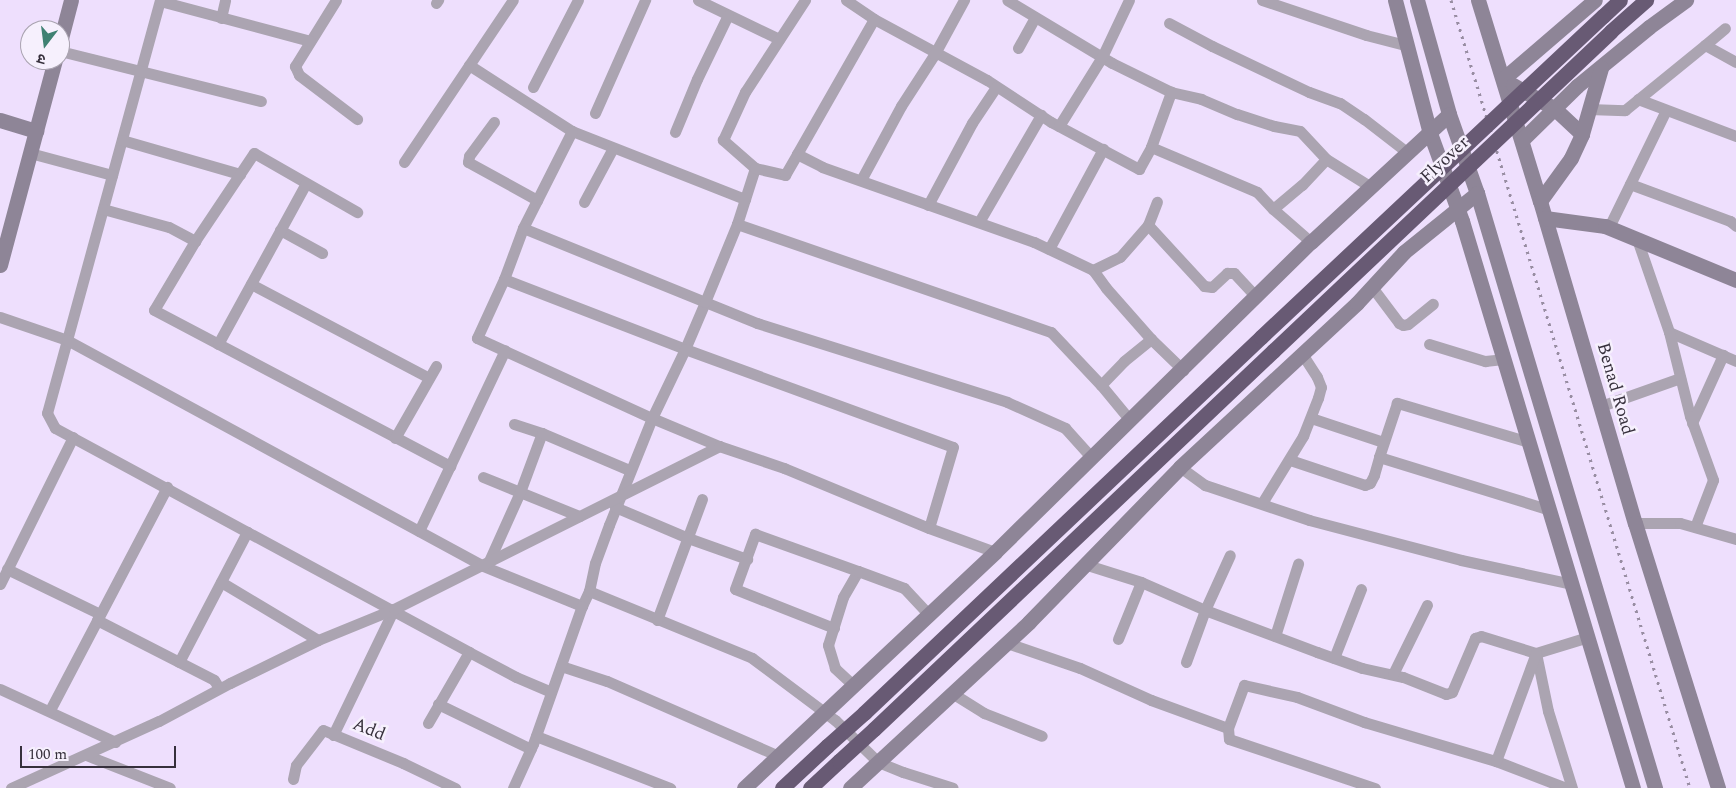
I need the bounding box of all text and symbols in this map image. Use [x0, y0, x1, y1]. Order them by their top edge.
north arrow [20, 20, 70, 70]
text: उ [35, 48, 48, 70]
street label: Flyover [1416, 132, 1474, 188]
street label: Benad Road [1592, 340, 1638, 438]
street label: Add [350, 714, 388, 746]
scale bar [22, 736, 179, 768]
text: 100 m [28, 743, 67, 766]

